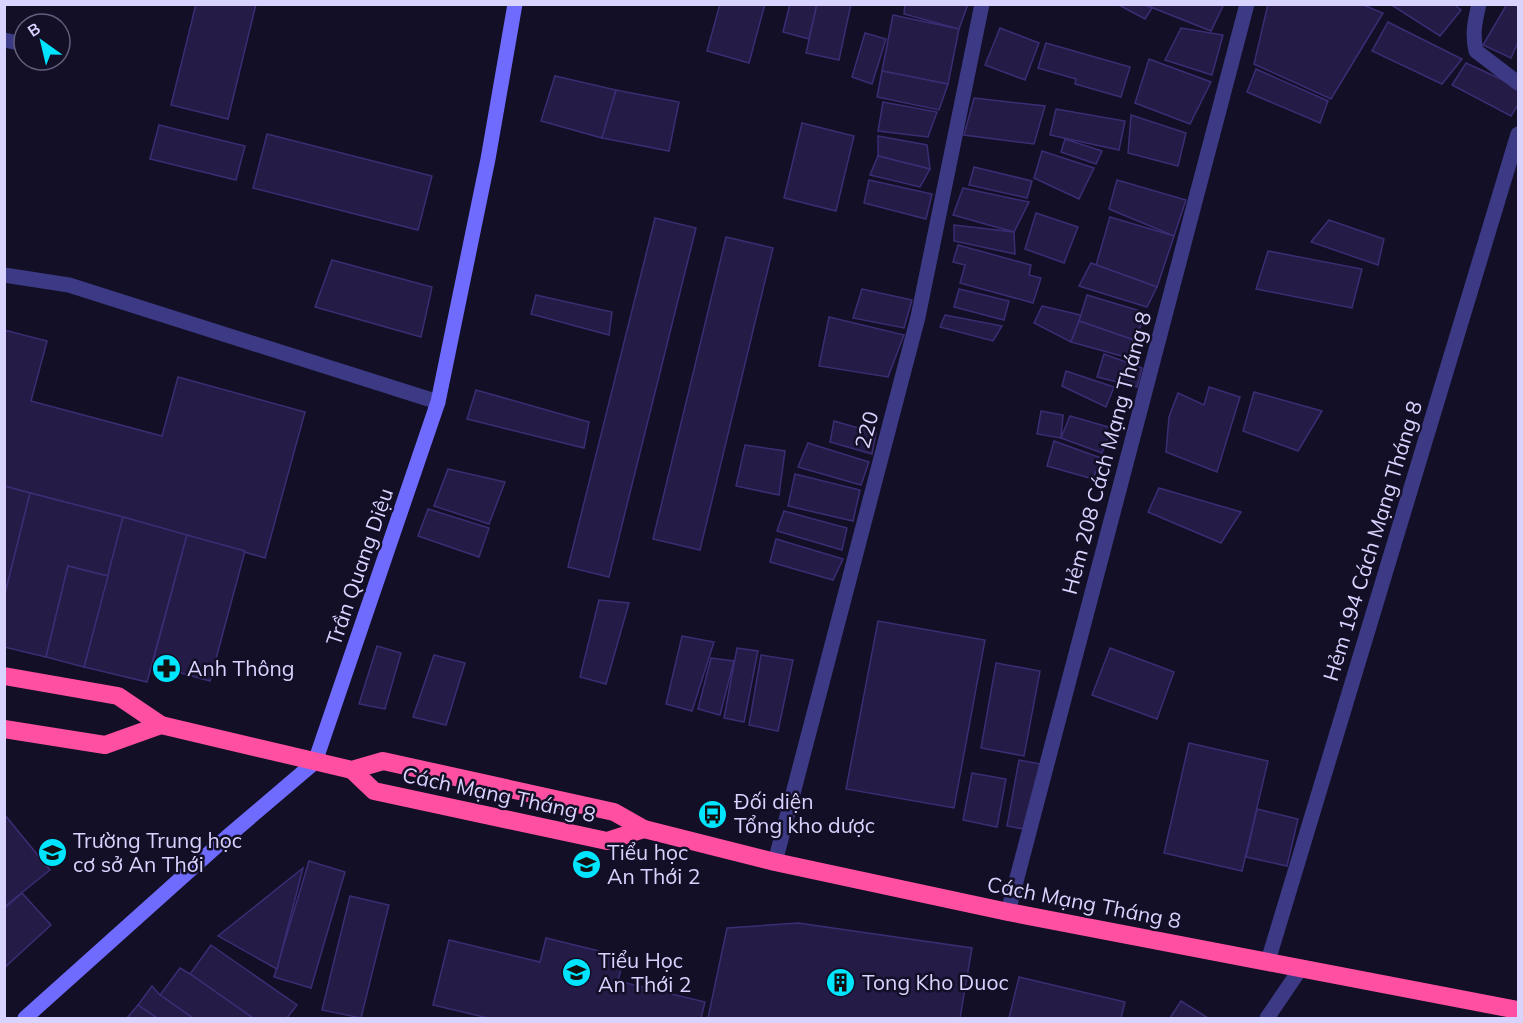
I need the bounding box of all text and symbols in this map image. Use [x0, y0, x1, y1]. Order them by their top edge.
north arrow [12, 12, 72, 72]
text: B [23, 18, 44, 41]
street label: Hẻm 208 Cách Mạng Tháng 8 [1056, 309, 1156, 597]
street label: Hẻm 194 Cách Mạng Tháng 8 [1317, 397, 1427, 684]
street label: 220 [849, 408, 883, 451]
street label: Trần Quang Diệu [320, 485, 398, 649]
pharmacy icon: Anh Thông [150, 653, 182, 685]
place label: Anh Thông [187, 655, 294, 681]
street label: Cách Mạng Tháng 8 [400, 761, 598, 827]
place label: Đối diện Tổng kho dược [734, 788, 875, 838]
bus stop icon: Đối diện Tổng kho dược [697, 798, 729, 830]
place label: Trường Trung học cơ sở An Thới [73, 827, 242, 877]
school or university icon: Trường Trung học cơ sở An Thới [36, 837, 68, 869]
place label: Tiểu học An Thới 2 [607, 839, 700, 889]
school or university icon: Tiểu học An Thới 2 [570, 849, 602, 881]
street label: Cách Mạng Tháng 8 [985, 870, 1183, 934]
place label: Tiểu Học An Thới 2 [598, 947, 691, 997]
school or university icon: Tiểu Học An Thới 2 [561, 957, 593, 989]
building icon: Tong Kho Duoc [825, 967, 857, 999]
place label: Tong Kho Duoc [862, 969, 1009, 995]

